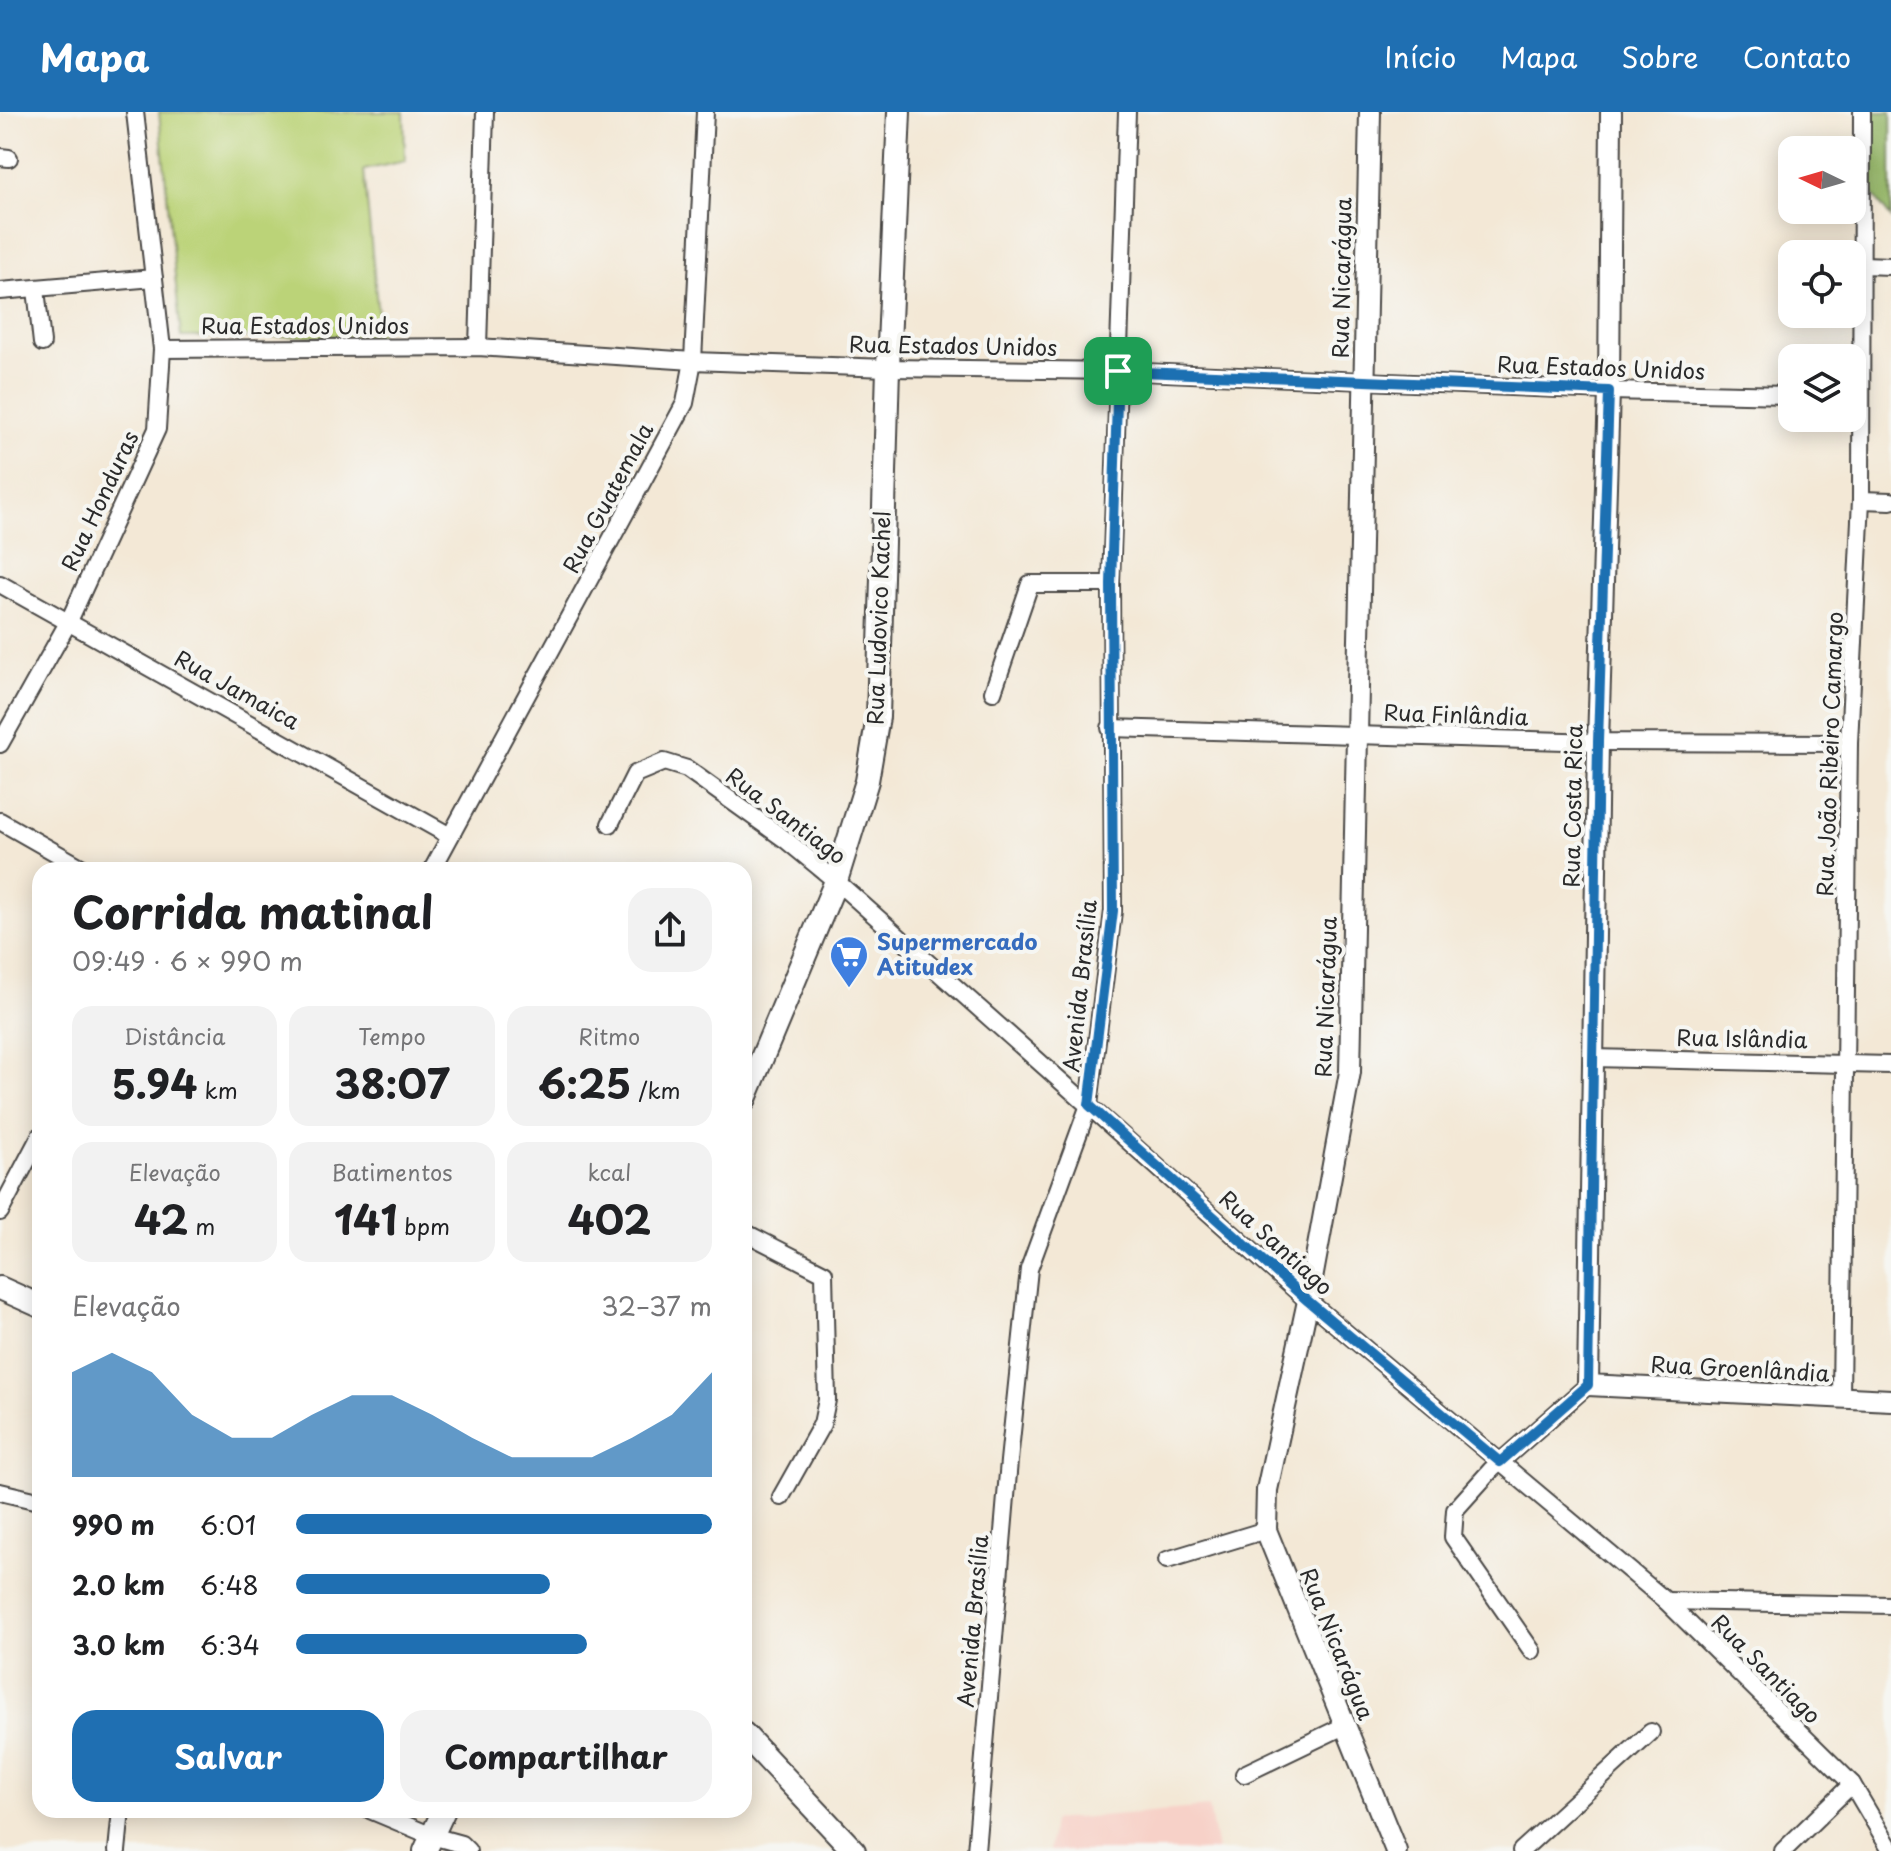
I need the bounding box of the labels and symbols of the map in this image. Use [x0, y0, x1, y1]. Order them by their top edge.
north arrow [1778, 136, 1866, 224]
street label: Rua Nicarágua [1323, 197, 1358, 359]
street label: Rua Estados Unidos [201, 308, 409, 341]
street label: Rua Estados Unidos [849, 326, 1057, 363]
pin [1084, 337, 1152, 405]
street label: Rua Estados Unidos [1496, 346, 1706, 387]
street label: Rua Guatemala [553, 416, 660, 578]
street label: Rua Honduras [52, 425, 146, 576]
street label: Rua Ludovico Kachel [857, 510, 898, 725]
street label: Rua João Ribeiro Camargo [1807, 611, 1850, 897]
street label: Rua Jamaica [169, 641, 306, 737]
street label: Rua Finlândia [1383, 694, 1529, 733]
street label: Rua Costa Rica [1554, 724, 1589, 888]
street label: Rua Santiago [720, 759, 854, 871]
street label: Avenida Brasília [1053, 897, 1104, 1074]
street label: Rua Nicarágua [1305, 916, 1344, 1078]
place label: Supermercado Atitudex [877, 924, 1037, 982]
supermarket icon: Supermercado Atitudex [828, 934, 870, 989]
street label: Rua Islândia [1676, 1020, 1808, 1055]
street label: Rua Santiago [1213, 1182, 1341, 1302]
street label: Rua Groenlândia [1650, 1346, 1830, 1389]
street label: Avenida Brasília [948, 1533, 996, 1709]
street label: Rua Nicarágua [1293, 1563, 1384, 1725]
street label: Rua Santiago [1705, 1606, 1829, 1730]

